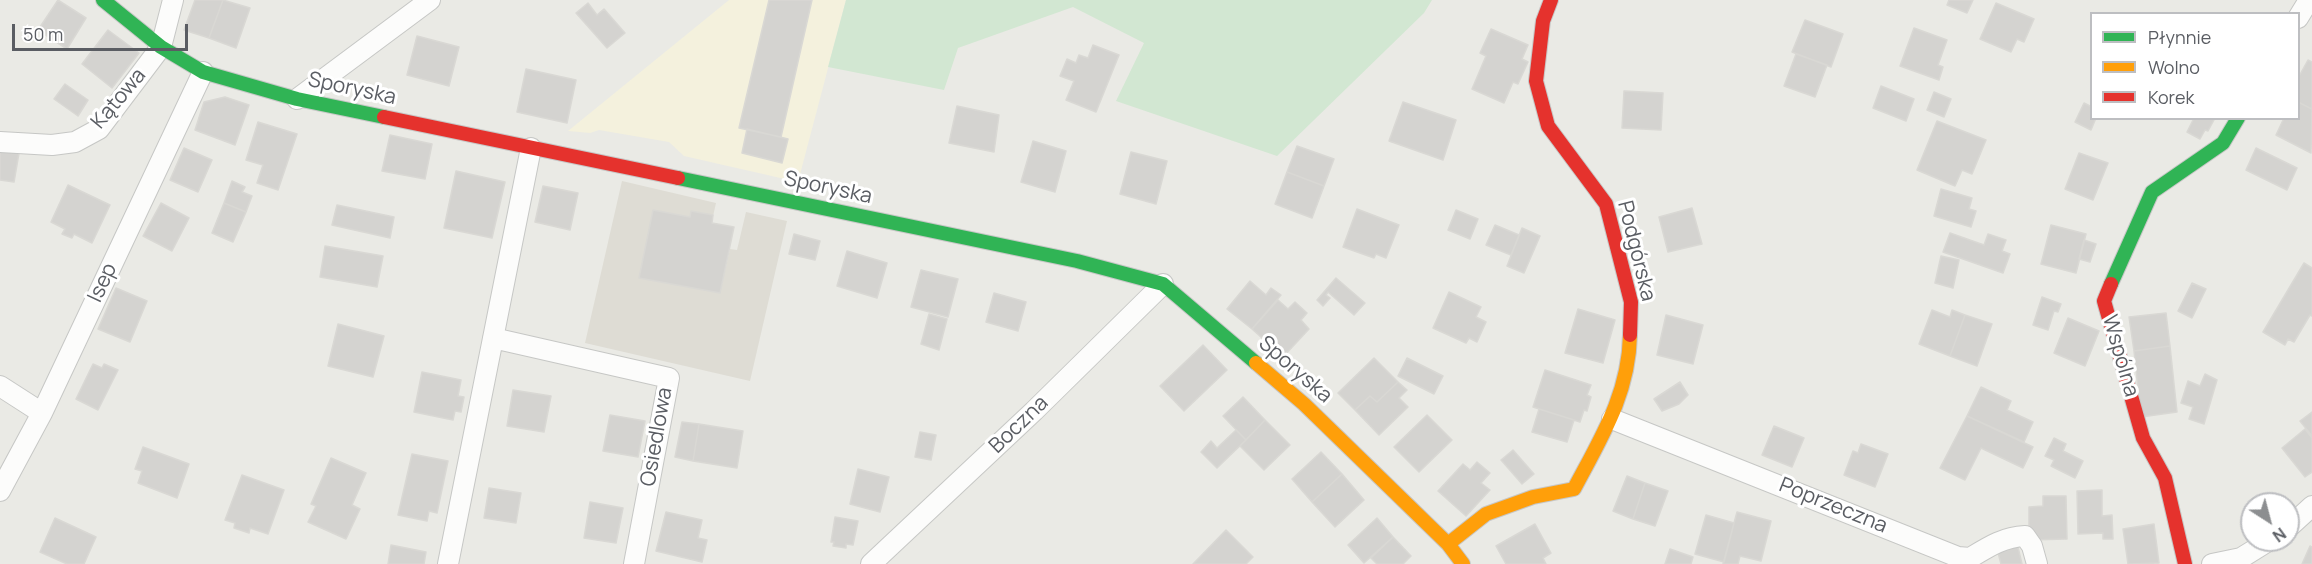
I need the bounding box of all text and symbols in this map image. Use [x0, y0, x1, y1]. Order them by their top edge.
scale bar [15, 12, 190, 50]
legend [2090, 12, 2300, 120]
text: 50 m [23, 22, 63, 46]
text: Płynnie [2148, 25, 2211, 49]
text: Wolno [2148, 55, 2200, 79]
street label: Kątowa [86, 64, 152, 134]
street label: Sporyska [306, 67, 398, 111]
text: Korek [2148, 85, 2194, 109]
street label: Sporyska [782, 166, 874, 210]
street label: Podgórska [1611, 198, 1661, 304]
street label: Isep [83, 259, 123, 307]
street label: Wspólna [2096, 312, 2144, 400]
street label: Sporyska [1253, 331, 1337, 409]
street label: Osiedlowa [636, 386, 678, 488]
street label: Boczna [984, 391, 1054, 459]
street label: Poprzeczna [1775, 473, 1891, 539]
north arrow [2240, 492, 2300, 552]
text: N [2268, 523, 2291, 547]

